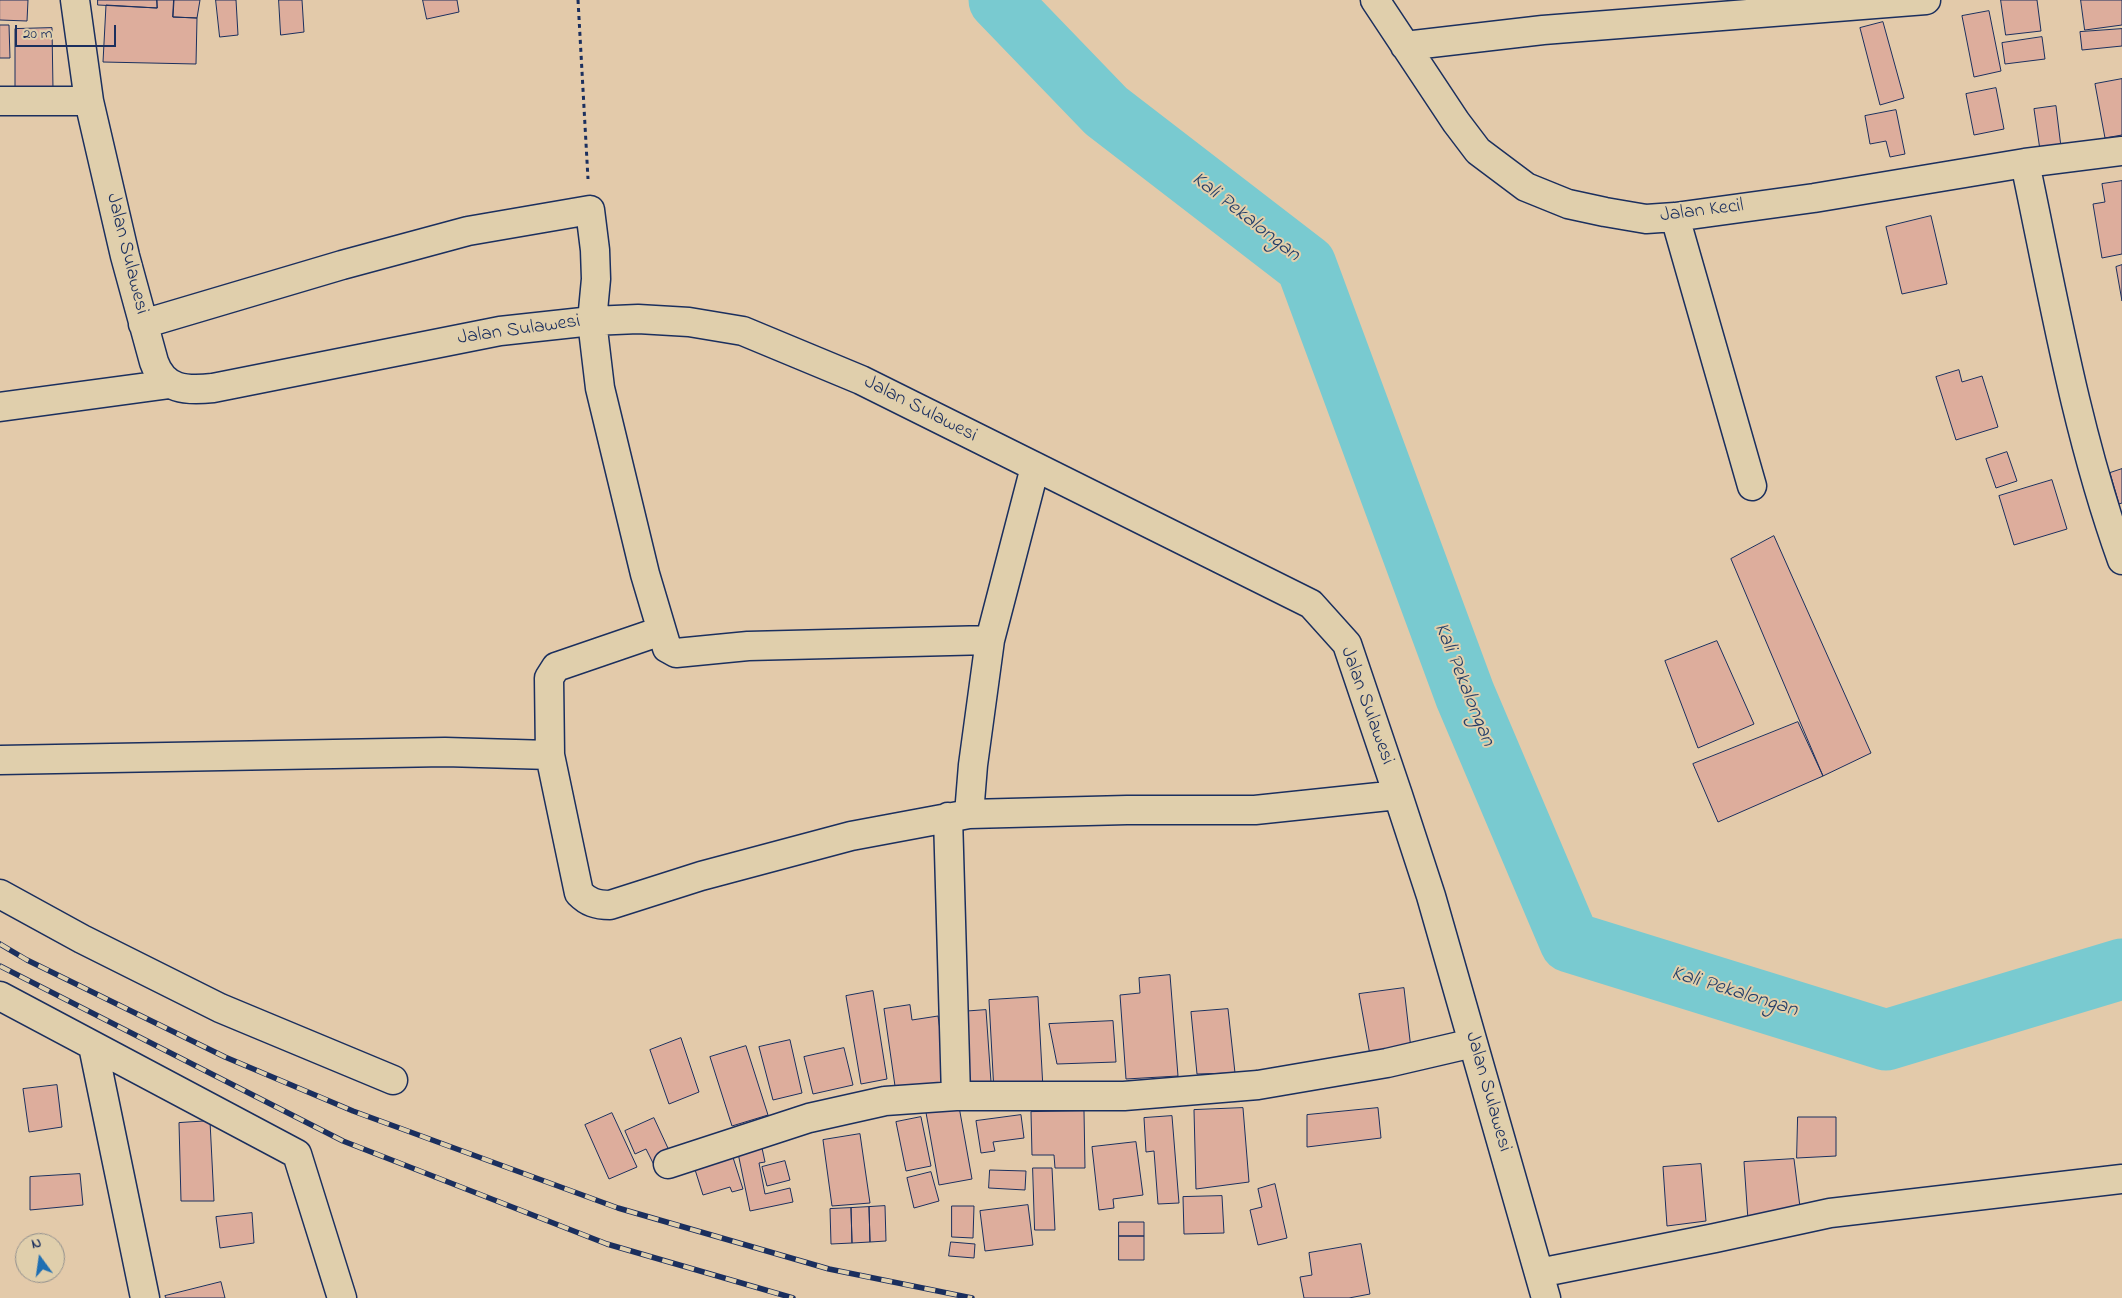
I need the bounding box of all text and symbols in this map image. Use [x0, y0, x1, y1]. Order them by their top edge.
scale bar [18, 15, 119, 47]
text: 20 m [23, 23, 52, 45]
water label: Kali Pekalongan [1186, 168, 1304, 268]
street label: Jalan Sulawesi [99, 191, 153, 317]
street label: Jalan Kecil [1659, 195, 1745, 229]
street label: Jalan Sulawesi [456, 311, 582, 351]
street label: Jalan Sulawesi [859, 371, 981, 449]
water label: Kali Pekalongan [1427, 620, 1499, 750]
street label: Jalan Sulawesi [1334, 644, 1398, 768]
water label: Kali Pekalongan [1668, 962, 1800, 1024]
street label: Jalan Sulawesi [1458, 1029, 1516, 1155]
north arrow [15, 1233, 65, 1283]
text: N [29, 1233, 44, 1255]

